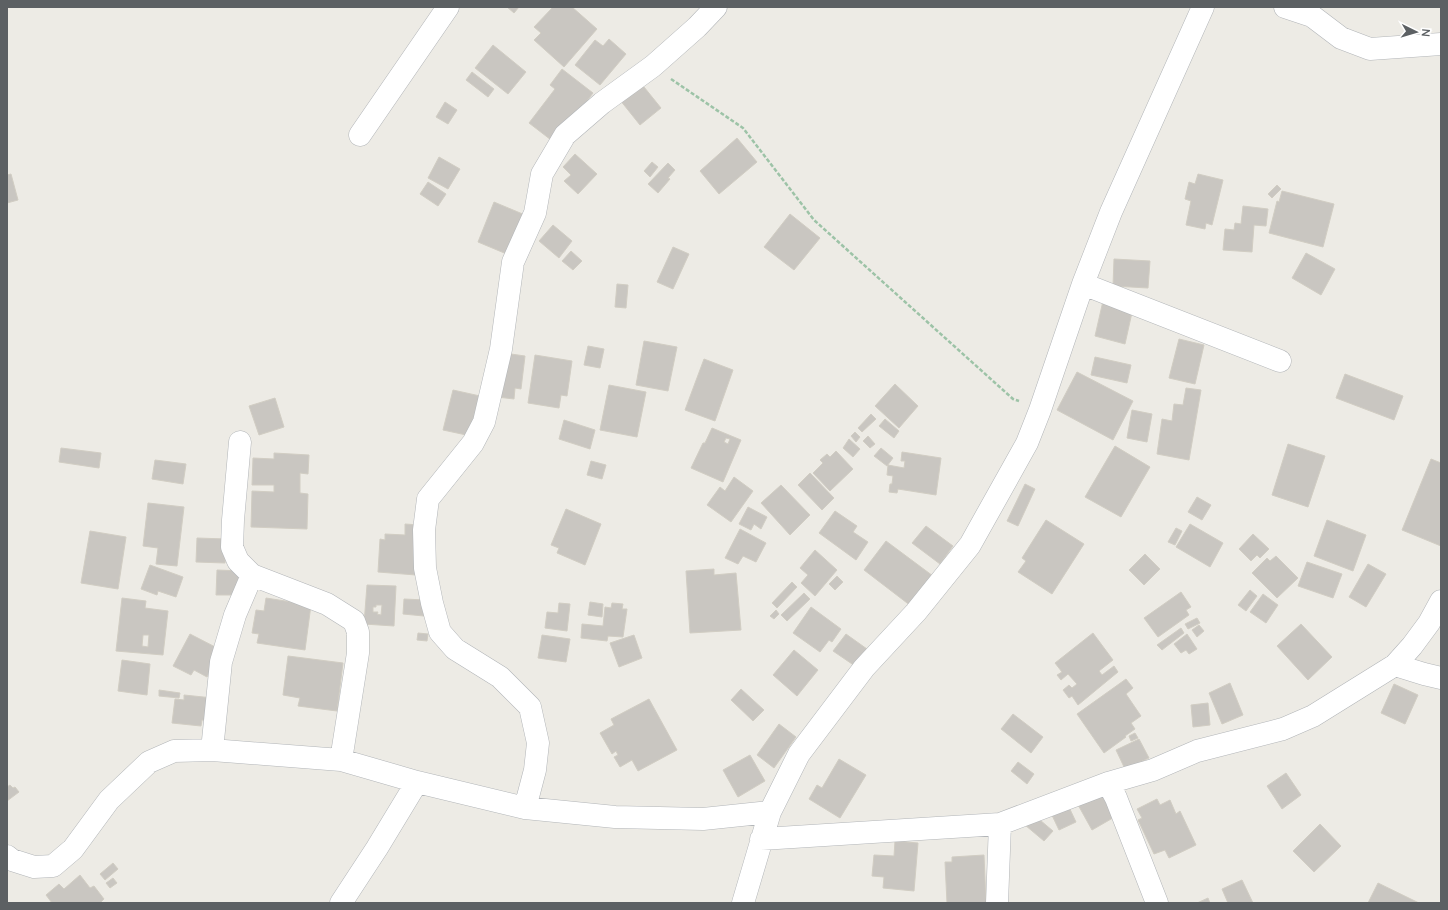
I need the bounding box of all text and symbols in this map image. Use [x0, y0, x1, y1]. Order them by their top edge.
north arrow [1396, 12, 1436, 52]
text: N [1419, 28, 1434, 38]

